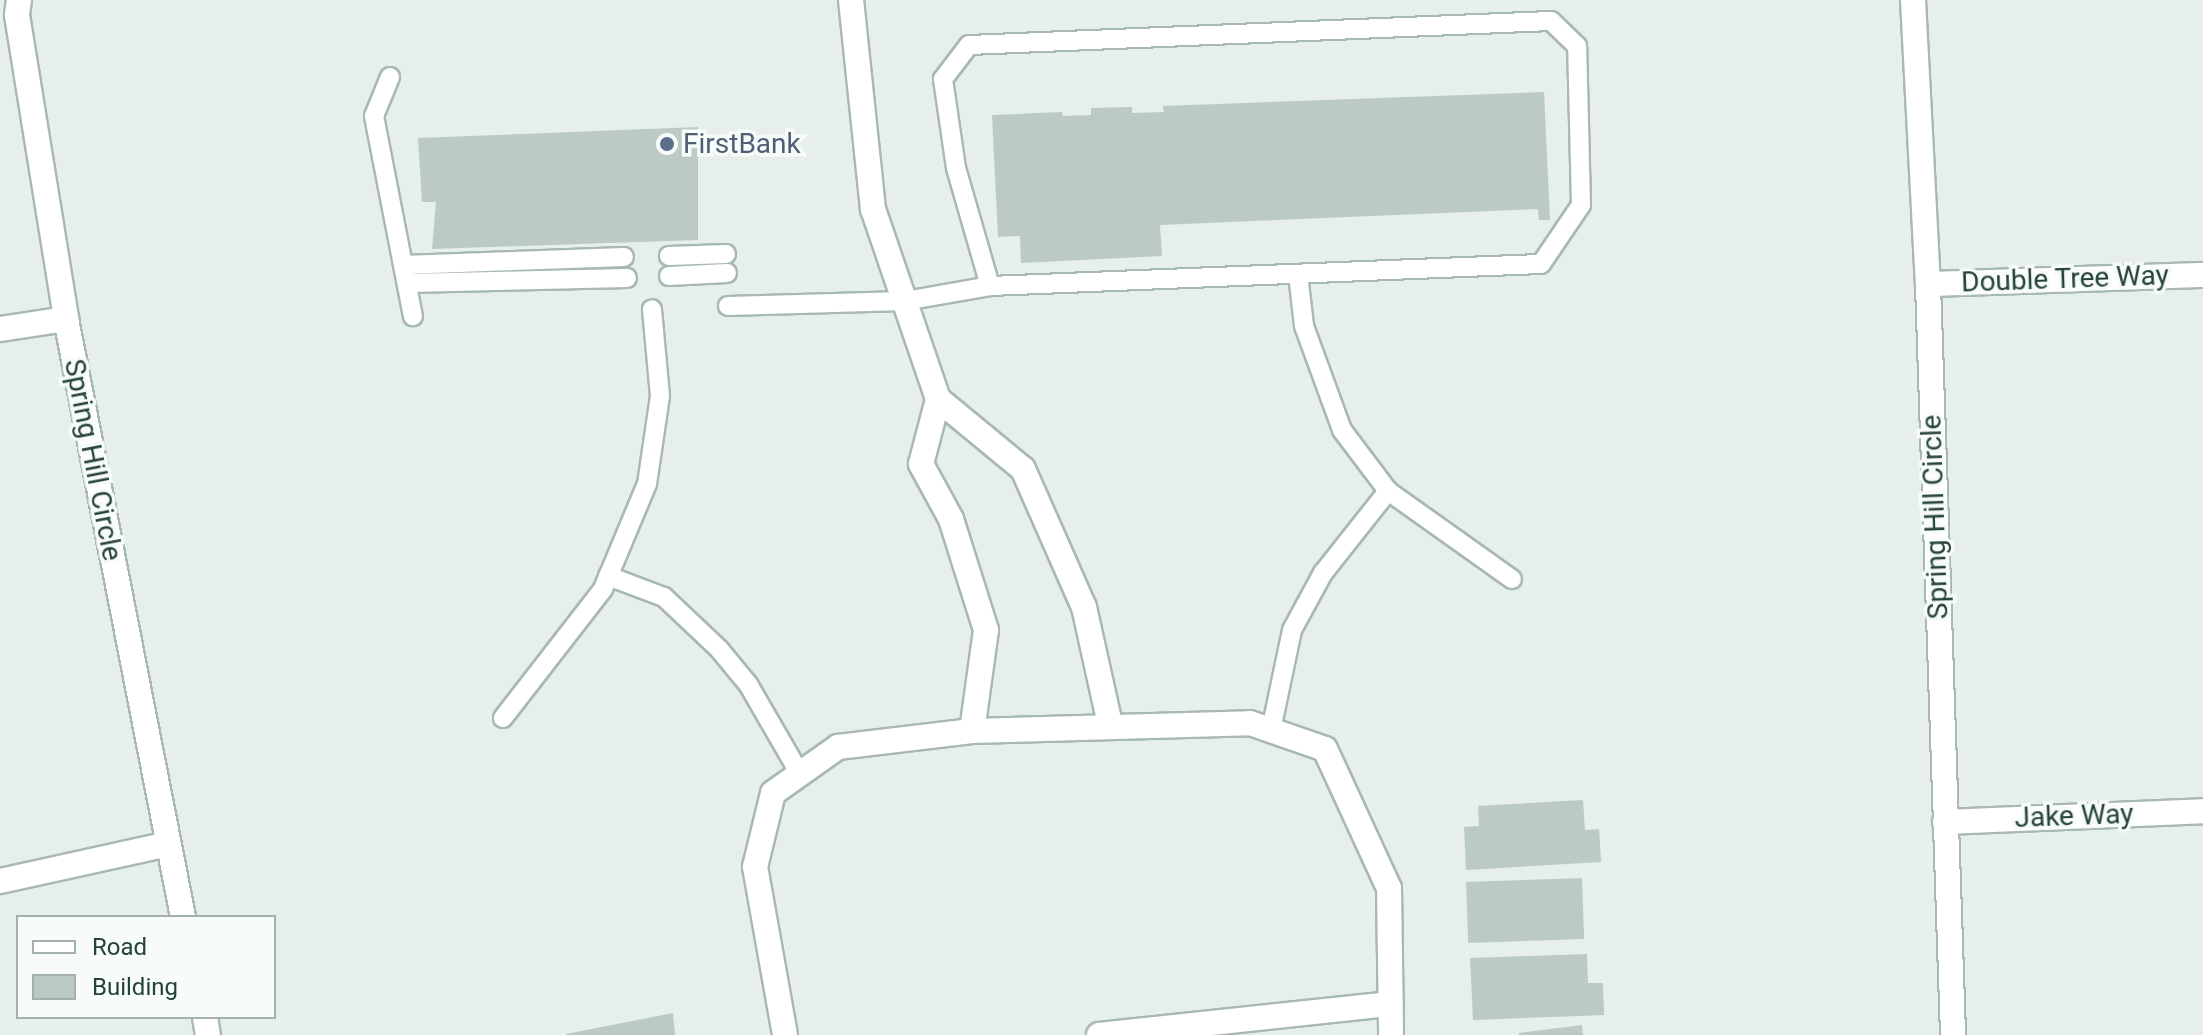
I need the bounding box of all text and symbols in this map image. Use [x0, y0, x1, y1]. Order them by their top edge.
place label: FirstBank [683, 127, 801, 161]
marker: FirstBank [658, 135, 676, 153]
street label: Double Tree Way [1960, 259, 2170, 299]
street label: Spring Hill Circle [57, 356, 129, 564]
street label: Spring Hill Circle [1915, 414, 1955, 620]
street label: Jake Way [2014, 797, 2134, 835]
legend [16, 915, 276, 1019]
text: Road [92, 933, 147, 961]
text: Building [92, 973, 178, 1001]

